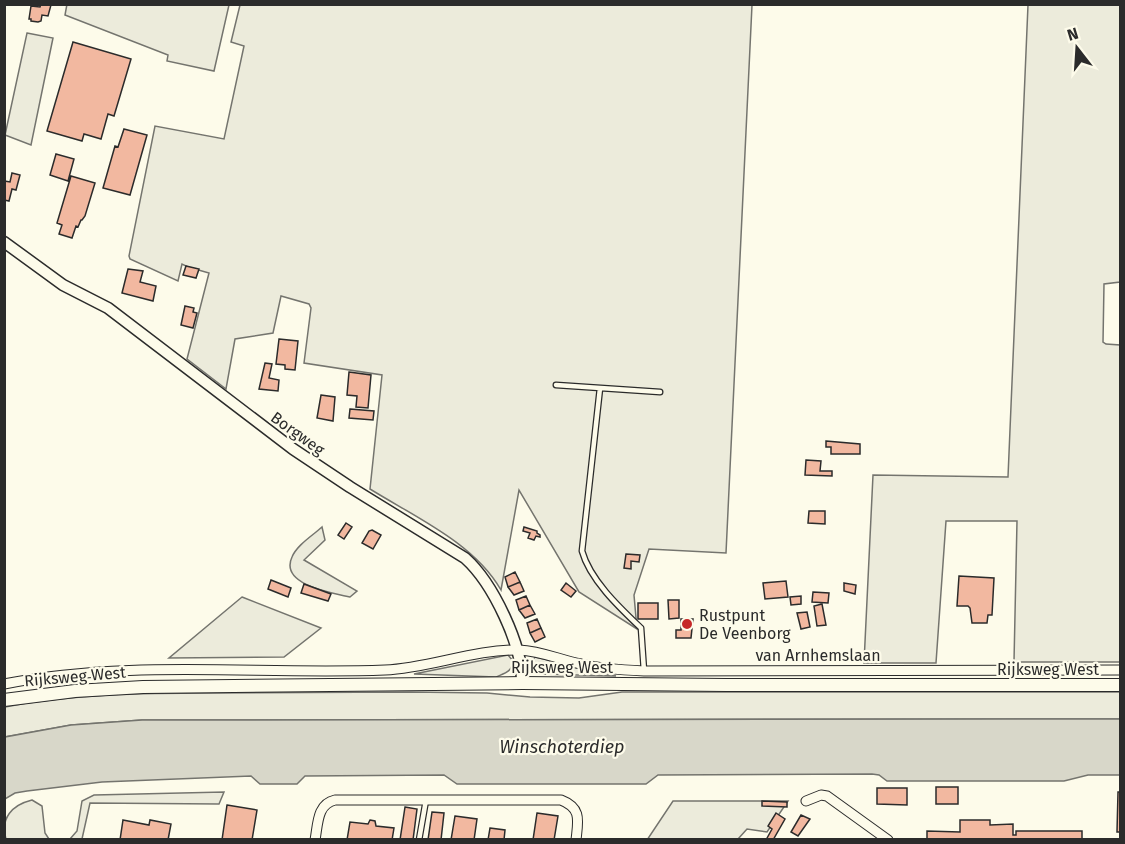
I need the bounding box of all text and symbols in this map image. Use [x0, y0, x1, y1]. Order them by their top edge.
north arrow [1047, 18, 1107, 78]
text: N [1065, 23, 1081, 45]
street label: Borgweg [267, 408, 329, 460]
place label: Rustpunt De Veenborg [699, 606, 791, 643]
marker: Rustpunt De Veenborg [680, 617, 694, 631]
street label: van Arnhemslaan [755, 646, 881, 665]
street label: Rijksweg West [511, 658, 613, 677]
street label: Rijksweg West [997, 660, 1099, 679]
street label: Rijksweg West [23, 663, 127, 690]
water label: Winschoterdiep [500, 736, 624, 758]

